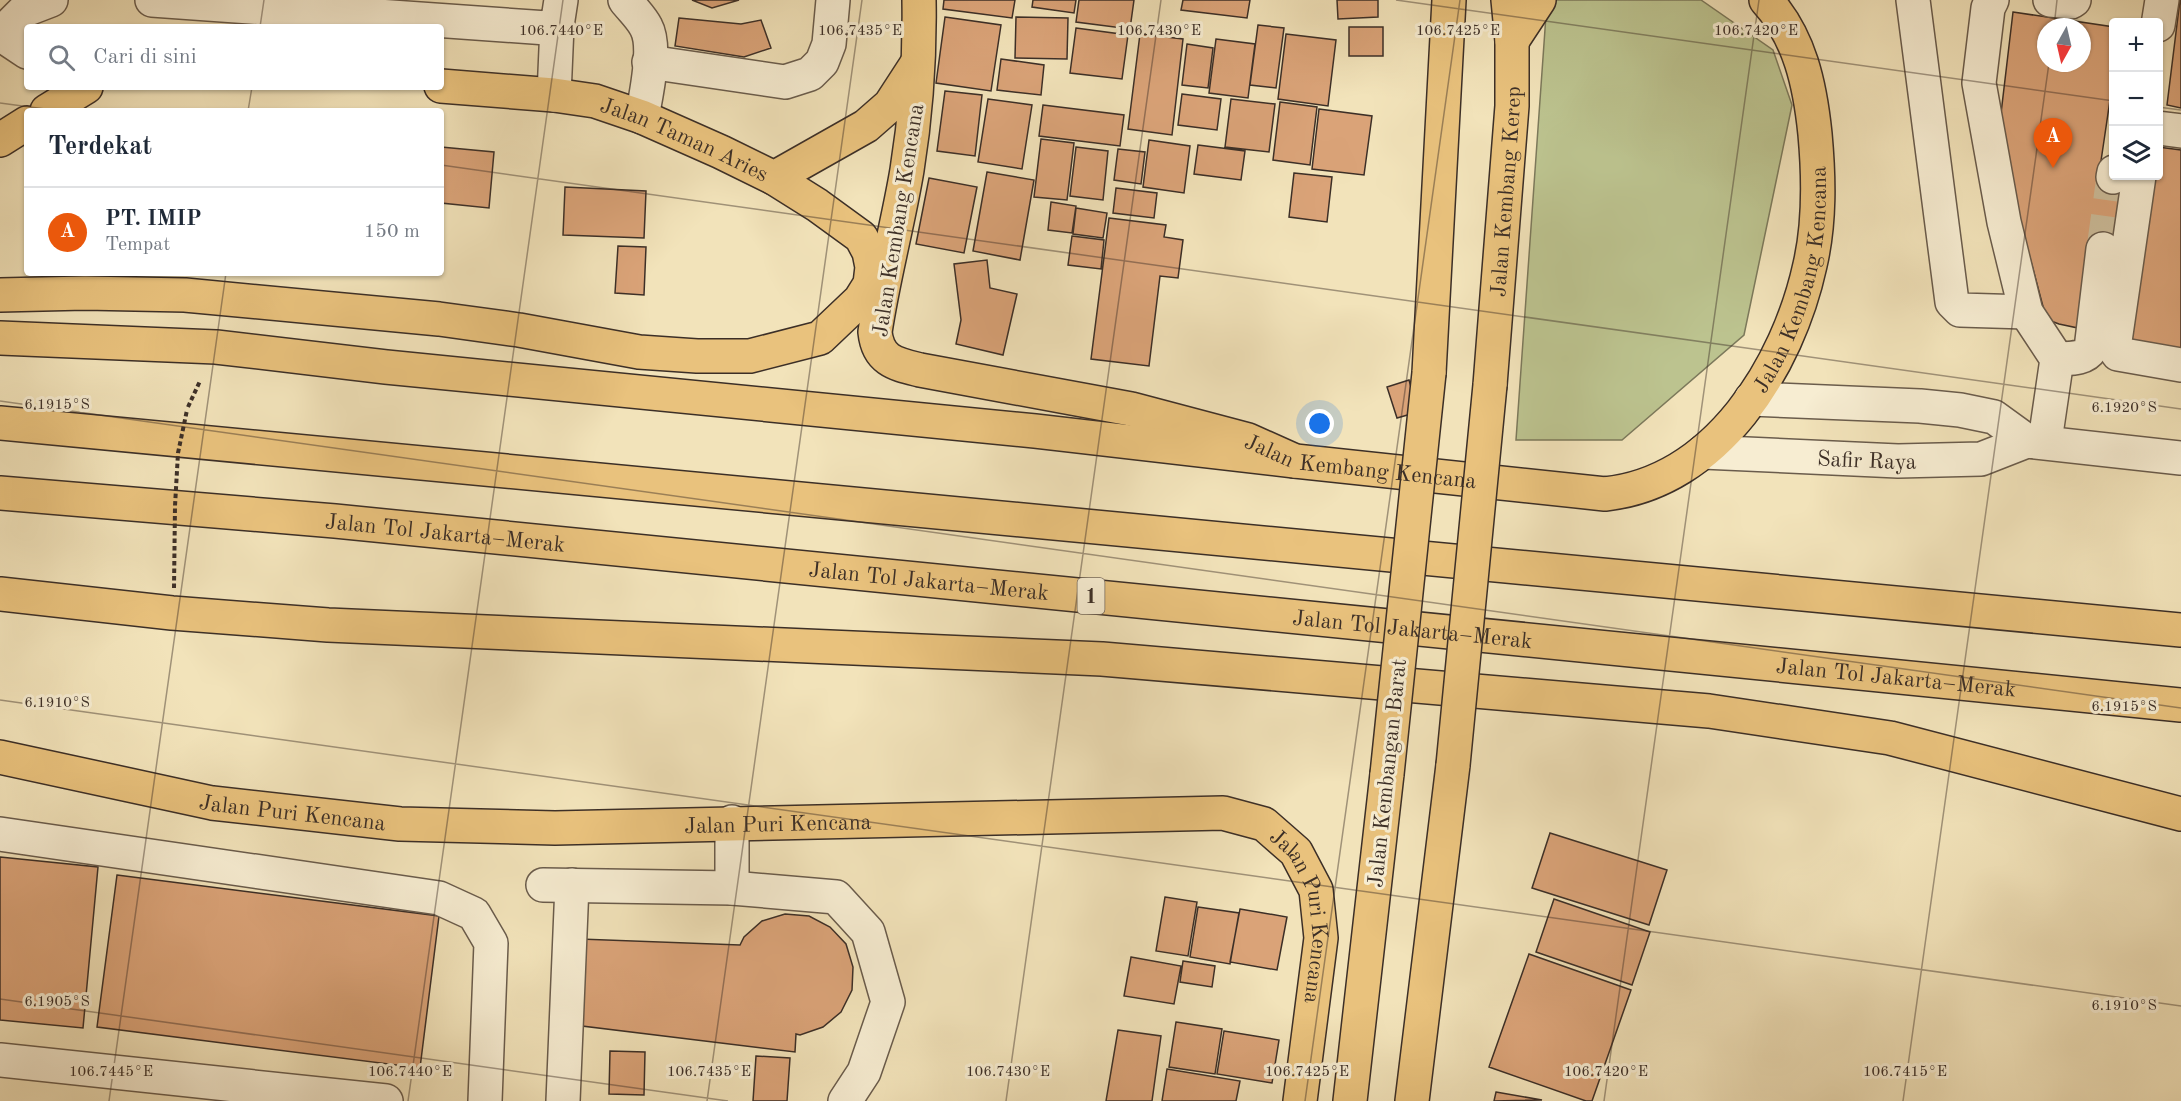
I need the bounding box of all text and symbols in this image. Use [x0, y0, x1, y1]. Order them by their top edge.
north arrow [2037, 18, 2091, 72]
map controls [2109, 18, 2163, 180]
button: + [2109, 18, 2163, 72]
search box [24, 24, 444, 90]
text: 106.7440°E [519, 24, 603, 39]
text: 106.7435°E [818, 24, 902, 39]
text: 106.7430°E [1117, 24, 1201, 39]
text: 106.7425°E [1416, 24, 1500, 39]
text: 106.7420°E [1714, 24, 1798, 39]
icon: search [45, 41, 78, 74]
text: Cari di sini [93, 46, 197, 68]
button: − [2109, 72, 2163, 126]
street label: Jalan Kembang Kerep [1488, 86, 1525, 298]
street label: Jalan Taman Aries [597, 95, 771, 186]
street label: Jalan Kembang Kencana [870, 102, 928, 338]
pin: A [2034, 118, 2072, 168]
button: layers [2109, 126, 2163, 180]
text: Terdekat [48, 134, 152, 160]
street label: Jalan Kembang Kencana [1750, 166, 1831, 397]
text: PT. IMIP [105, 208, 202, 230]
text: A [60, 222, 75, 242]
text: 150 m [364, 222, 420, 242]
text: Tempat [105, 235, 170, 255]
text: 6.1915°S [24, 398, 90, 413]
text: 6.1920°S [2091, 401, 2157, 416]
your location [1305, 409, 1334, 438]
street label: Jalan Kembang Kencana [1241, 431, 1478, 493]
street label: Safir Raya [1817, 448, 1917, 474]
street label: Jalan Tol Jakarta–Merak [324, 511, 566, 557]
street label: Jalan Tol Jakarta–Merak [808, 559, 1050, 605]
road number: 1 [1078, 578, 1104, 614]
street label: Jalan Tol Jakarta–Merak [1291, 607, 1533, 653]
street label: Jalan Tol Jakarta–Merak [1775, 656, 2017, 701]
street label: Jalan Kembangan Barat [1365, 658, 1411, 889]
text: 6.1910°S [24, 696, 90, 711]
text: 6.1915°S [2091, 700, 2157, 715]
street label: Jalan Puri Kencana [197, 792, 387, 835]
street label: Jalan Puri Kencana [684, 812, 872, 838]
street label: Jalan Puri Kencana [1265, 825, 1330, 1005]
text: 6.1905°S [24, 995, 90, 1010]
text: 6.1910°S [2091, 999, 2157, 1014]
text: 106.7445°E [69, 1065, 153, 1080]
text: 106.7440°E [368, 1065, 452, 1080]
text: 106.7435°E [667, 1065, 751, 1080]
text: 106.7430°E [966, 1065, 1050, 1080]
text: 106.7425°E [1265, 1065, 1349, 1080]
text: 106.7420°E [1564, 1065, 1648, 1080]
text: 106.7415°E [1863, 1065, 1947, 1080]

